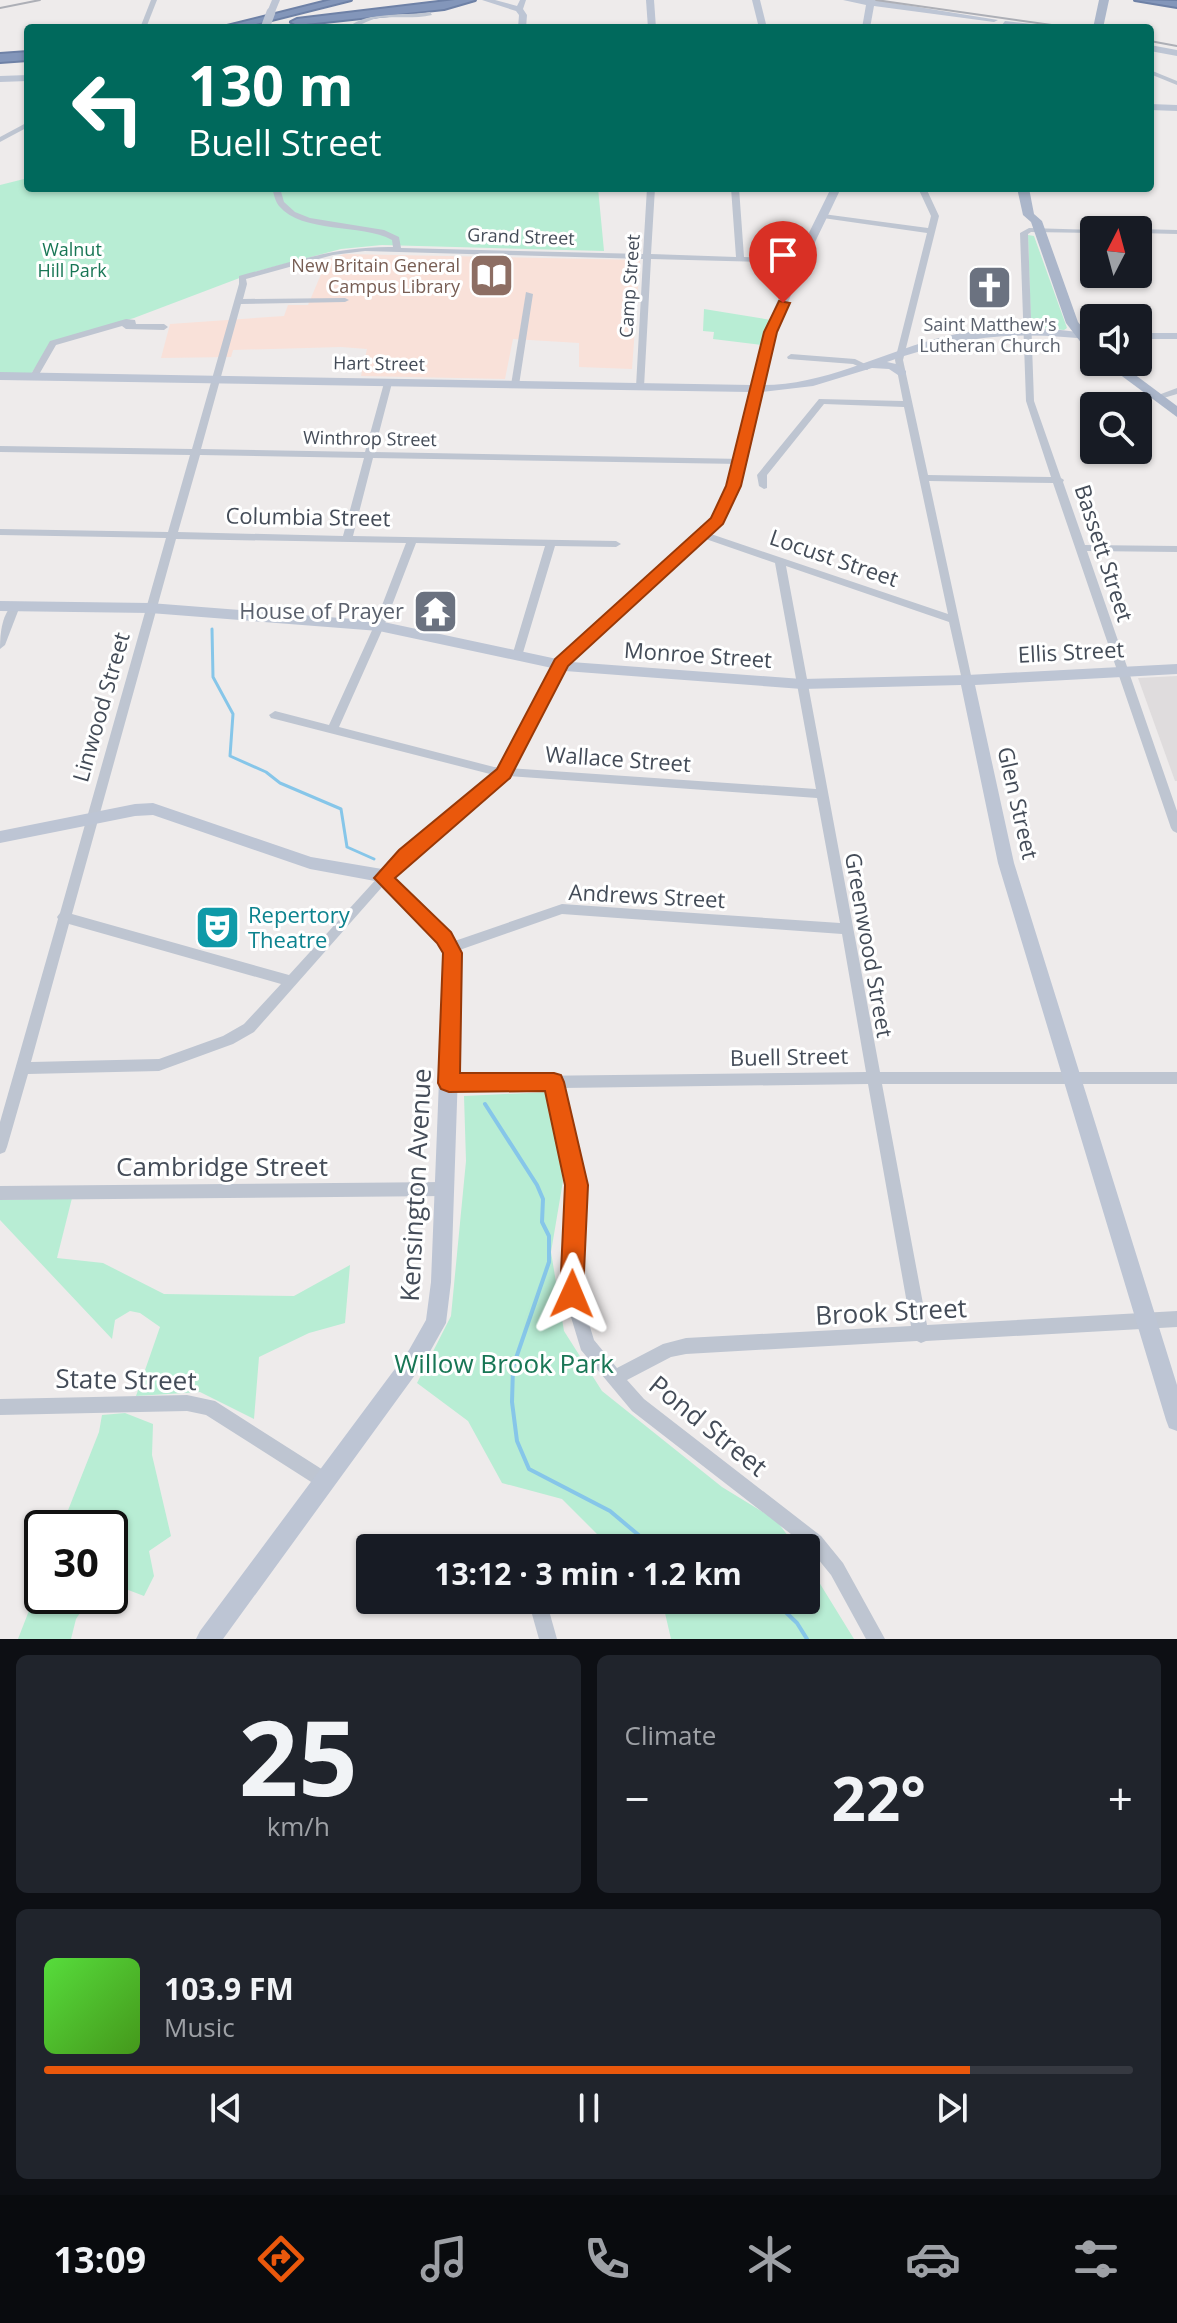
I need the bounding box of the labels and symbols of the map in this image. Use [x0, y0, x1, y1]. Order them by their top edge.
north arrow [1080, 216, 1152, 288]
pin [749, 221, 817, 303]
street label: Grand Street [467, 222, 575, 250]
street label: Camp Street [613, 233, 645, 339]
park label: Walnut Hill Park [37, 237, 107, 282]
library icon: New Britain General Campus Library [467, 252, 515, 300]
place label: New Britain General Campus Library [291, 253, 461, 298]
church icon: Saint Matthew's Lutheran Church [966, 263, 1014, 311]
place label: Saint Matthew's Lutheran Church [919, 312, 1061, 357]
street label: Hart Street [333, 350, 425, 376]
street label: Winthrop Street [303, 425, 437, 451]
street label: Bassett Street [1069, 480, 1141, 625]
street label: Columbia Street [225, 500, 391, 532]
street label: Locust Street [766, 521, 903, 593]
temple icon: House of Prayer [411, 587, 459, 635]
place label: House of Prayer [239, 595, 404, 625]
street label: Linwood Street [64, 628, 136, 785]
street label: Ellis Street [1017, 633, 1125, 669]
street label: Monroe Street [623, 634, 773, 674]
street label: Wallace Street [544, 738, 692, 778]
street label: Glen Street [991, 744, 1047, 862]
street label: Greenwood Street [839, 850, 901, 1040]
street label: Andrews Street [568, 876, 726, 914]
place label: Repertory Theatre [248, 899, 351, 954]
theatre icon: Repertory Theatre [193, 904, 241, 952]
street label: Buell Street [730, 1040, 849, 1072]
street label: Kensington Avenue [391, 1067, 439, 1303]
street label: Cambridge Street [116, 1148, 328, 1184]
position arrow [530, 1252, 614, 1336]
street label: Brook Street [814, 1289, 968, 1333]
park label: Willow Brook Park [394, 1345, 614, 1381]
street label: State Street [55, 1360, 197, 1398]
street label: Pond Street [642, 1366, 775, 1484]
speed limit sign: 30 [24, 1510, 128, 1614]

